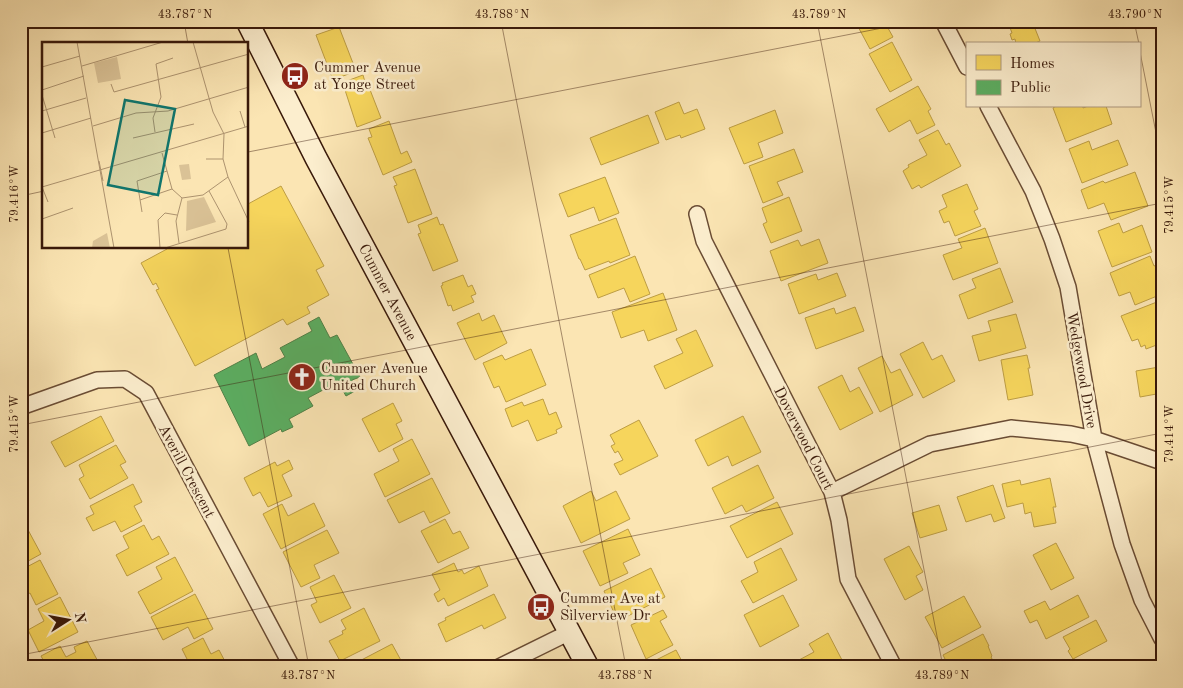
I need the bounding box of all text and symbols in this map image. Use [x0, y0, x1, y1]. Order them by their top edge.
text: 43.787°N [158, 9, 212, 21]
text: 43.788°N [475, 9, 529, 21]
text: 43.789°N [792, 9, 846, 21]
text: 43.790°N [1108, 9, 1162, 21]
inset map [42, 42, 249, 249]
legend [966, 42, 1140, 108]
text: Homes [1010, 57, 1055, 72]
bus stop icon: Cummer Avenue at Yonge Street [280, 61, 310, 91]
place label: Cummer Avenue at Yonge Street [314, 61, 421, 93]
text: Public [1010, 81, 1051, 96]
text: 79.416°W [9, 165, 21, 223]
text: 79.415°W [1163, 176, 1176, 234]
street label: Cummer Avenue [355, 242, 418, 343]
street label: Wedgewood Drive [1063, 311, 1098, 430]
church icon: Cummer Avenue United Church [287, 362, 317, 392]
place label: Cummer Avenue United Church [321, 362, 428, 394]
street label: Doverwood Court [770, 385, 835, 493]
text: 79.415°W [8, 395, 21, 453]
text: 79.414°W [1164, 405, 1176, 463]
street label: Averill Crescent [155, 422, 217, 521]
bus stop icon: Cummer Ave at Silverview Dr [526, 592, 556, 622]
place label: Cummer Ave at Silverview Dr [560, 592, 661, 624]
north arrow [42, 596, 92, 646]
text: N [72, 611, 88, 625]
text: 43.787°N [281, 670, 335, 682]
text: 43.788°N [598, 670, 652, 682]
text: 43.789°N [915, 670, 969, 682]

